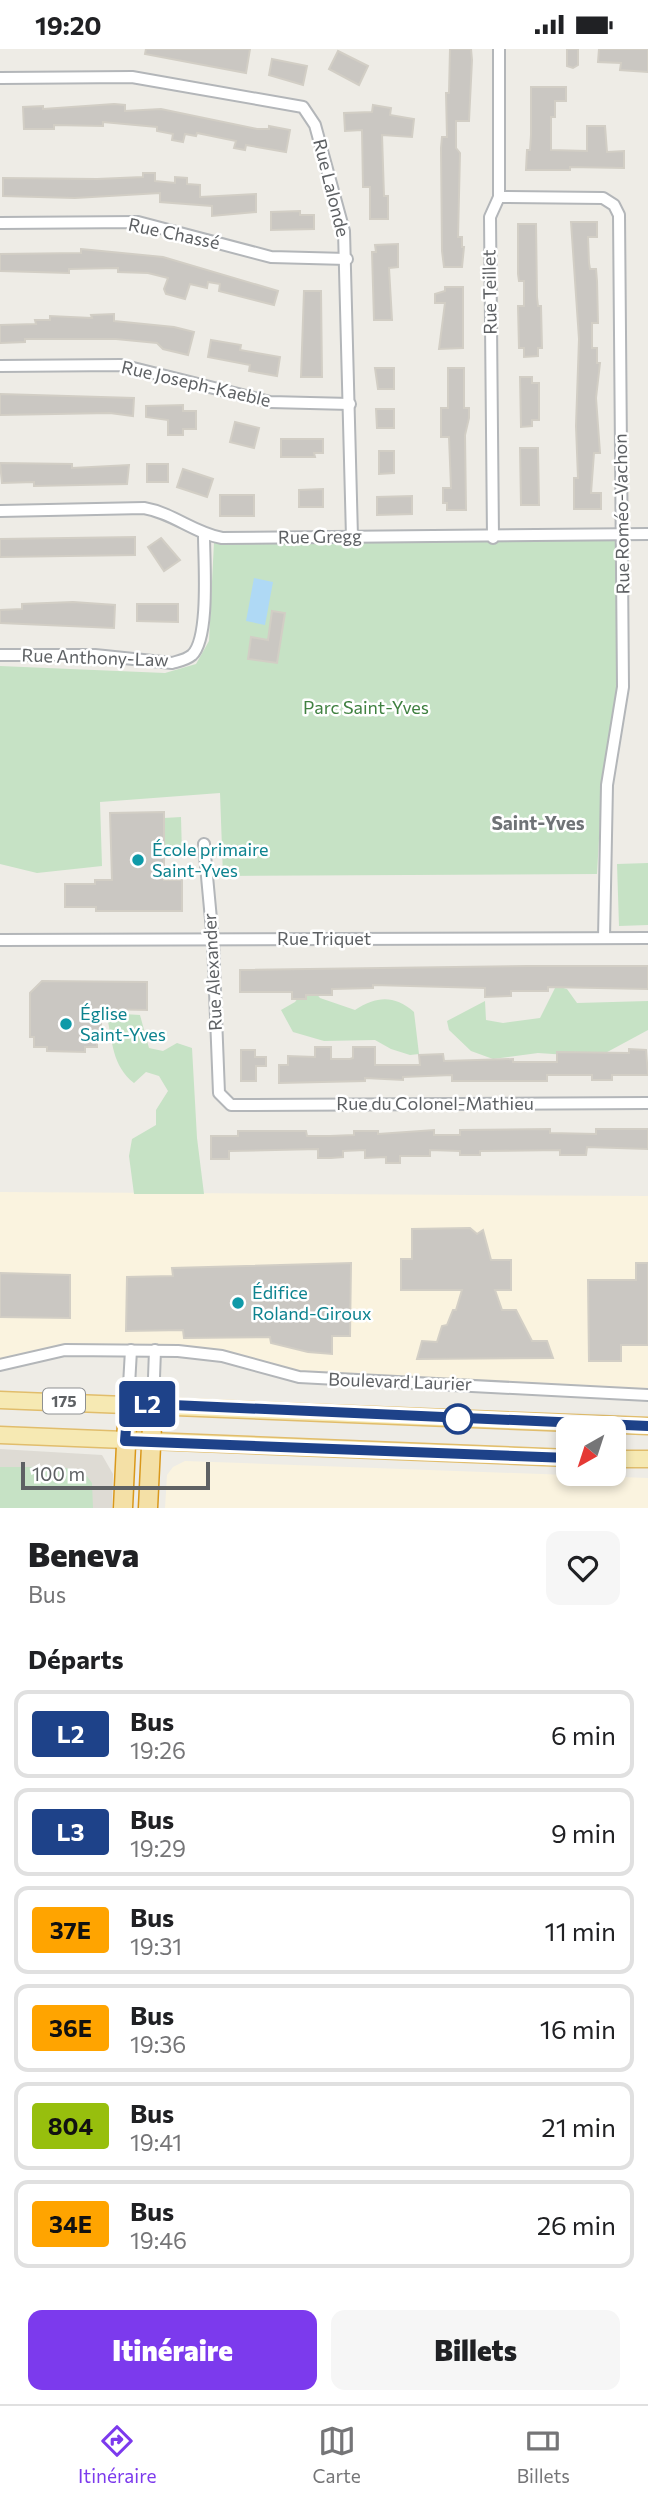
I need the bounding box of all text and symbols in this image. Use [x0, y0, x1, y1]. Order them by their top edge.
text: 19:20 [35, 9, 102, 40]
street label: Rue Lalonde [309, 136, 355, 239]
street label: Rue Chassé [126, 213, 222, 253]
street label: Rue Teillet [477, 249, 501, 335]
street label: Rue Joseph-Kaeble [119, 355, 273, 411]
street label: Rue Roméo-Vachon [609, 433, 633, 595]
street label: Rue Gregg [278, 524, 362, 548]
street label: Rue Anthony-Law [21, 643, 169, 671]
park label: Parc Saint-Yves [303, 696, 429, 718]
district label: Saint-Yves [491, 811, 585, 834]
place label: École primaire Saint-Yves [152, 838, 268, 881]
marker: École primaire Saint-Yves [130, 852, 146, 868]
street label: Rue Alexander [198, 913, 226, 1031]
street label: Rue Triquet [277, 927, 371, 949]
place label: Église Saint-Yves [80, 1002, 166, 1045]
marker: Église Saint-Yves [58, 1016, 74, 1032]
street label: Rue du Colonel-Mathieu [336, 1092, 534, 1114]
place label: Édifice Roland-Giroux [252, 1281, 372, 1324]
marker: Édifice Roland-Giroux [230, 1295, 246, 1311]
street label: Boulevard Laurier [328, 1367, 472, 1395]
line badge: L2 [116, 1381, 178, 1427]
road number: 175 [43, 1389, 85, 1413]
text: L2 [133, 1389, 161, 1418]
unlabelled marker [443, 1404, 473, 1434]
north arrow [556, 1416, 626, 1486]
map controls [556, 1416, 626, 1486]
scale bar [21, 1459, 210, 1491]
text: 100 m [32, 1462, 85, 1485]
button: heart [546, 1531, 620, 1605]
text: Beneva [28, 1533, 139, 1574]
text: Bus [28, 1580, 66, 1608]
text: Départs [28, 1643, 124, 1674]
text: Bus [130, 1705, 174, 1736]
text: L2 [57, 1719, 84, 1748]
text: 6 min [551, 1719, 616, 1750]
text: 19:26 [130, 1736, 186, 1764]
text: Bus [130, 1803, 174, 1834]
text: L3 [57, 1817, 84, 1846]
text: 9 min [551, 1817, 616, 1848]
text: 19:29 [130, 1834, 186, 1862]
text: Bus [130, 1901, 174, 1932]
text: 37E [50, 1915, 91, 1944]
text: 11 min [545, 1915, 616, 1946]
text: 19:31 [130, 1932, 182, 1960]
text: Bus [130, 1999, 174, 2030]
text: 36E [49, 2013, 92, 2042]
text: 16 min [540, 2013, 616, 2044]
text: 19:36 [130, 2030, 186, 2058]
text: Bus [130, 2097, 174, 2128]
text: 804 [48, 2111, 93, 2140]
text: 21 min [541, 2111, 616, 2142]
text: 19:41 [130, 2128, 182, 2156]
text: Bus [130, 2195, 174, 2226]
text: 34E [49, 2209, 92, 2238]
text: 26 min [537, 2209, 616, 2240]
text: 19:46 [130, 2226, 187, 2254]
button: Itinéraire [28, 2310, 317, 2390]
button: Billets [331, 2310, 620, 2390]
tab: Itinéraire [78, 2422, 156, 2487]
tab: Carte [313, 2422, 361, 2487]
tab: Billets [517, 2422, 570, 2487]

